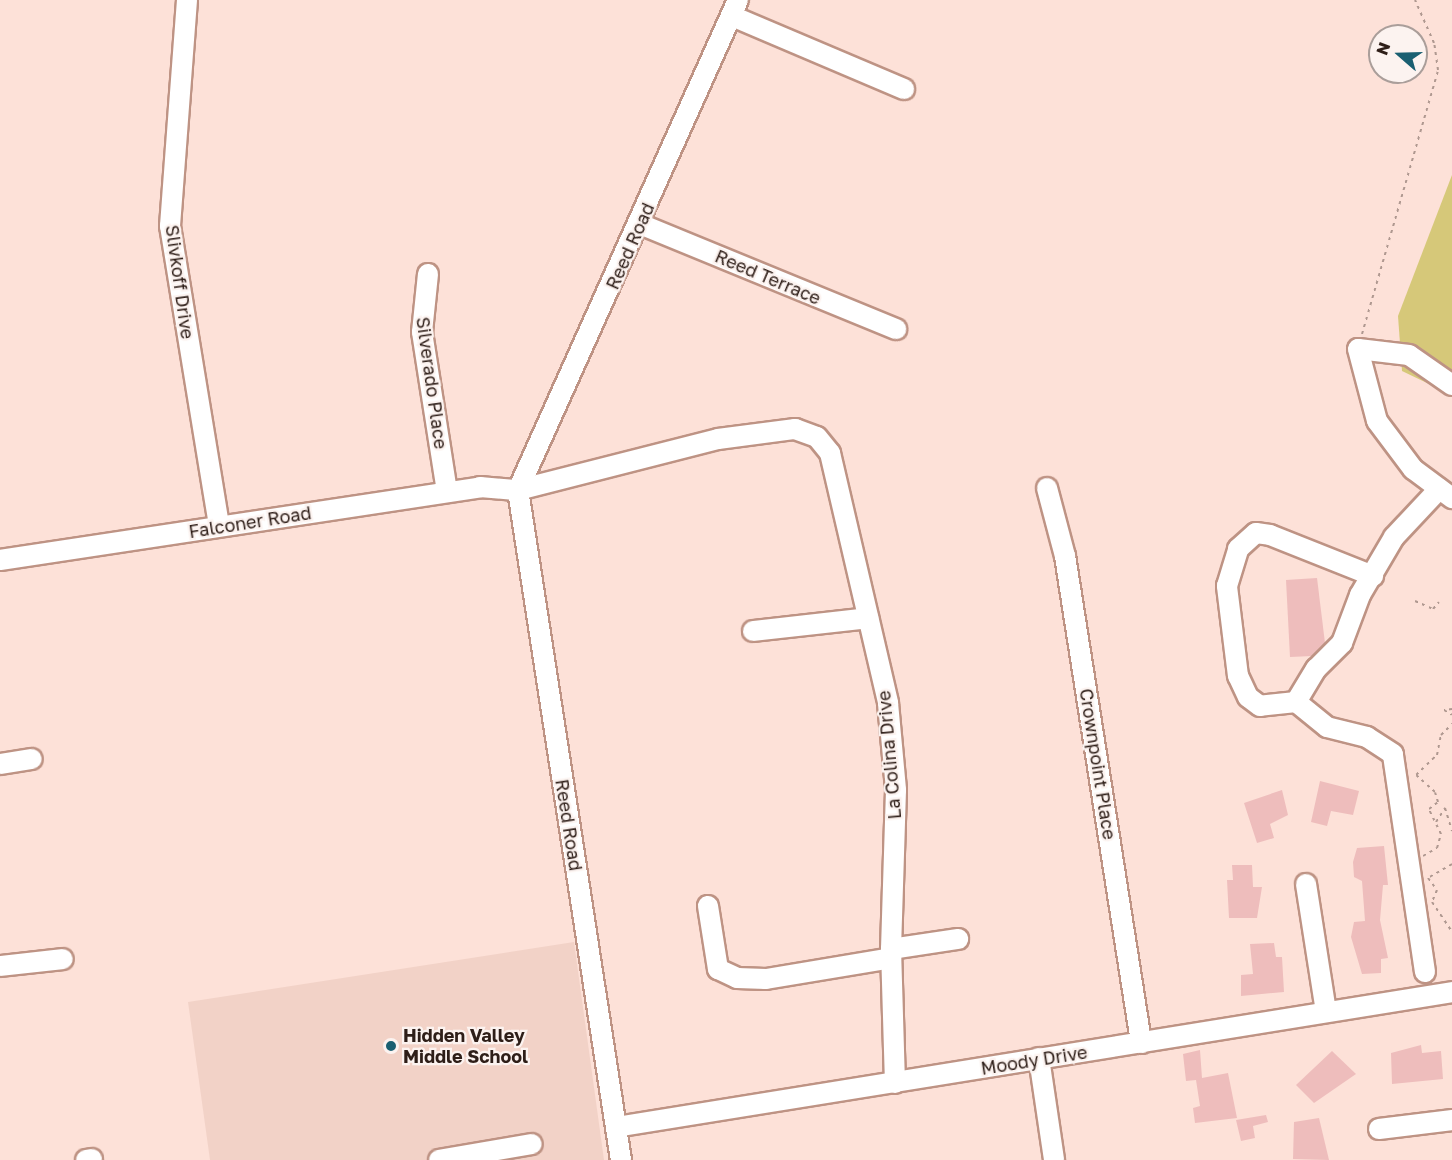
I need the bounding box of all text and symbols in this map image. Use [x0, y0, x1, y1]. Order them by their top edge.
north arrow [1368, 24, 1428, 84]
text: N [1371, 39, 1394, 58]
street label: Reed Road [601, 199, 659, 293]
street label: Slivkoff Drive [161, 224, 199, 340]
street label: Reed Terrace [712, 245, 824, 309]
street label: Silverado Place [412, 316, 452, 450]
street label: Falconer Road [187, 502, 313, 542]
street label: Crownpoint Place [1075, 687, 1121, 841]
street label: La Colina Drive [873, 690, 905, 820]
street label: Reed Road [551, 778, 587, 872]
place label: Hidden Valley Middle School [403, 1025, 528, 1068]
marker: Hidden Valley Middle School [384, 1039, 398, 1053]
street label: Moody Drive [979, 1041, 1089, 1079]

